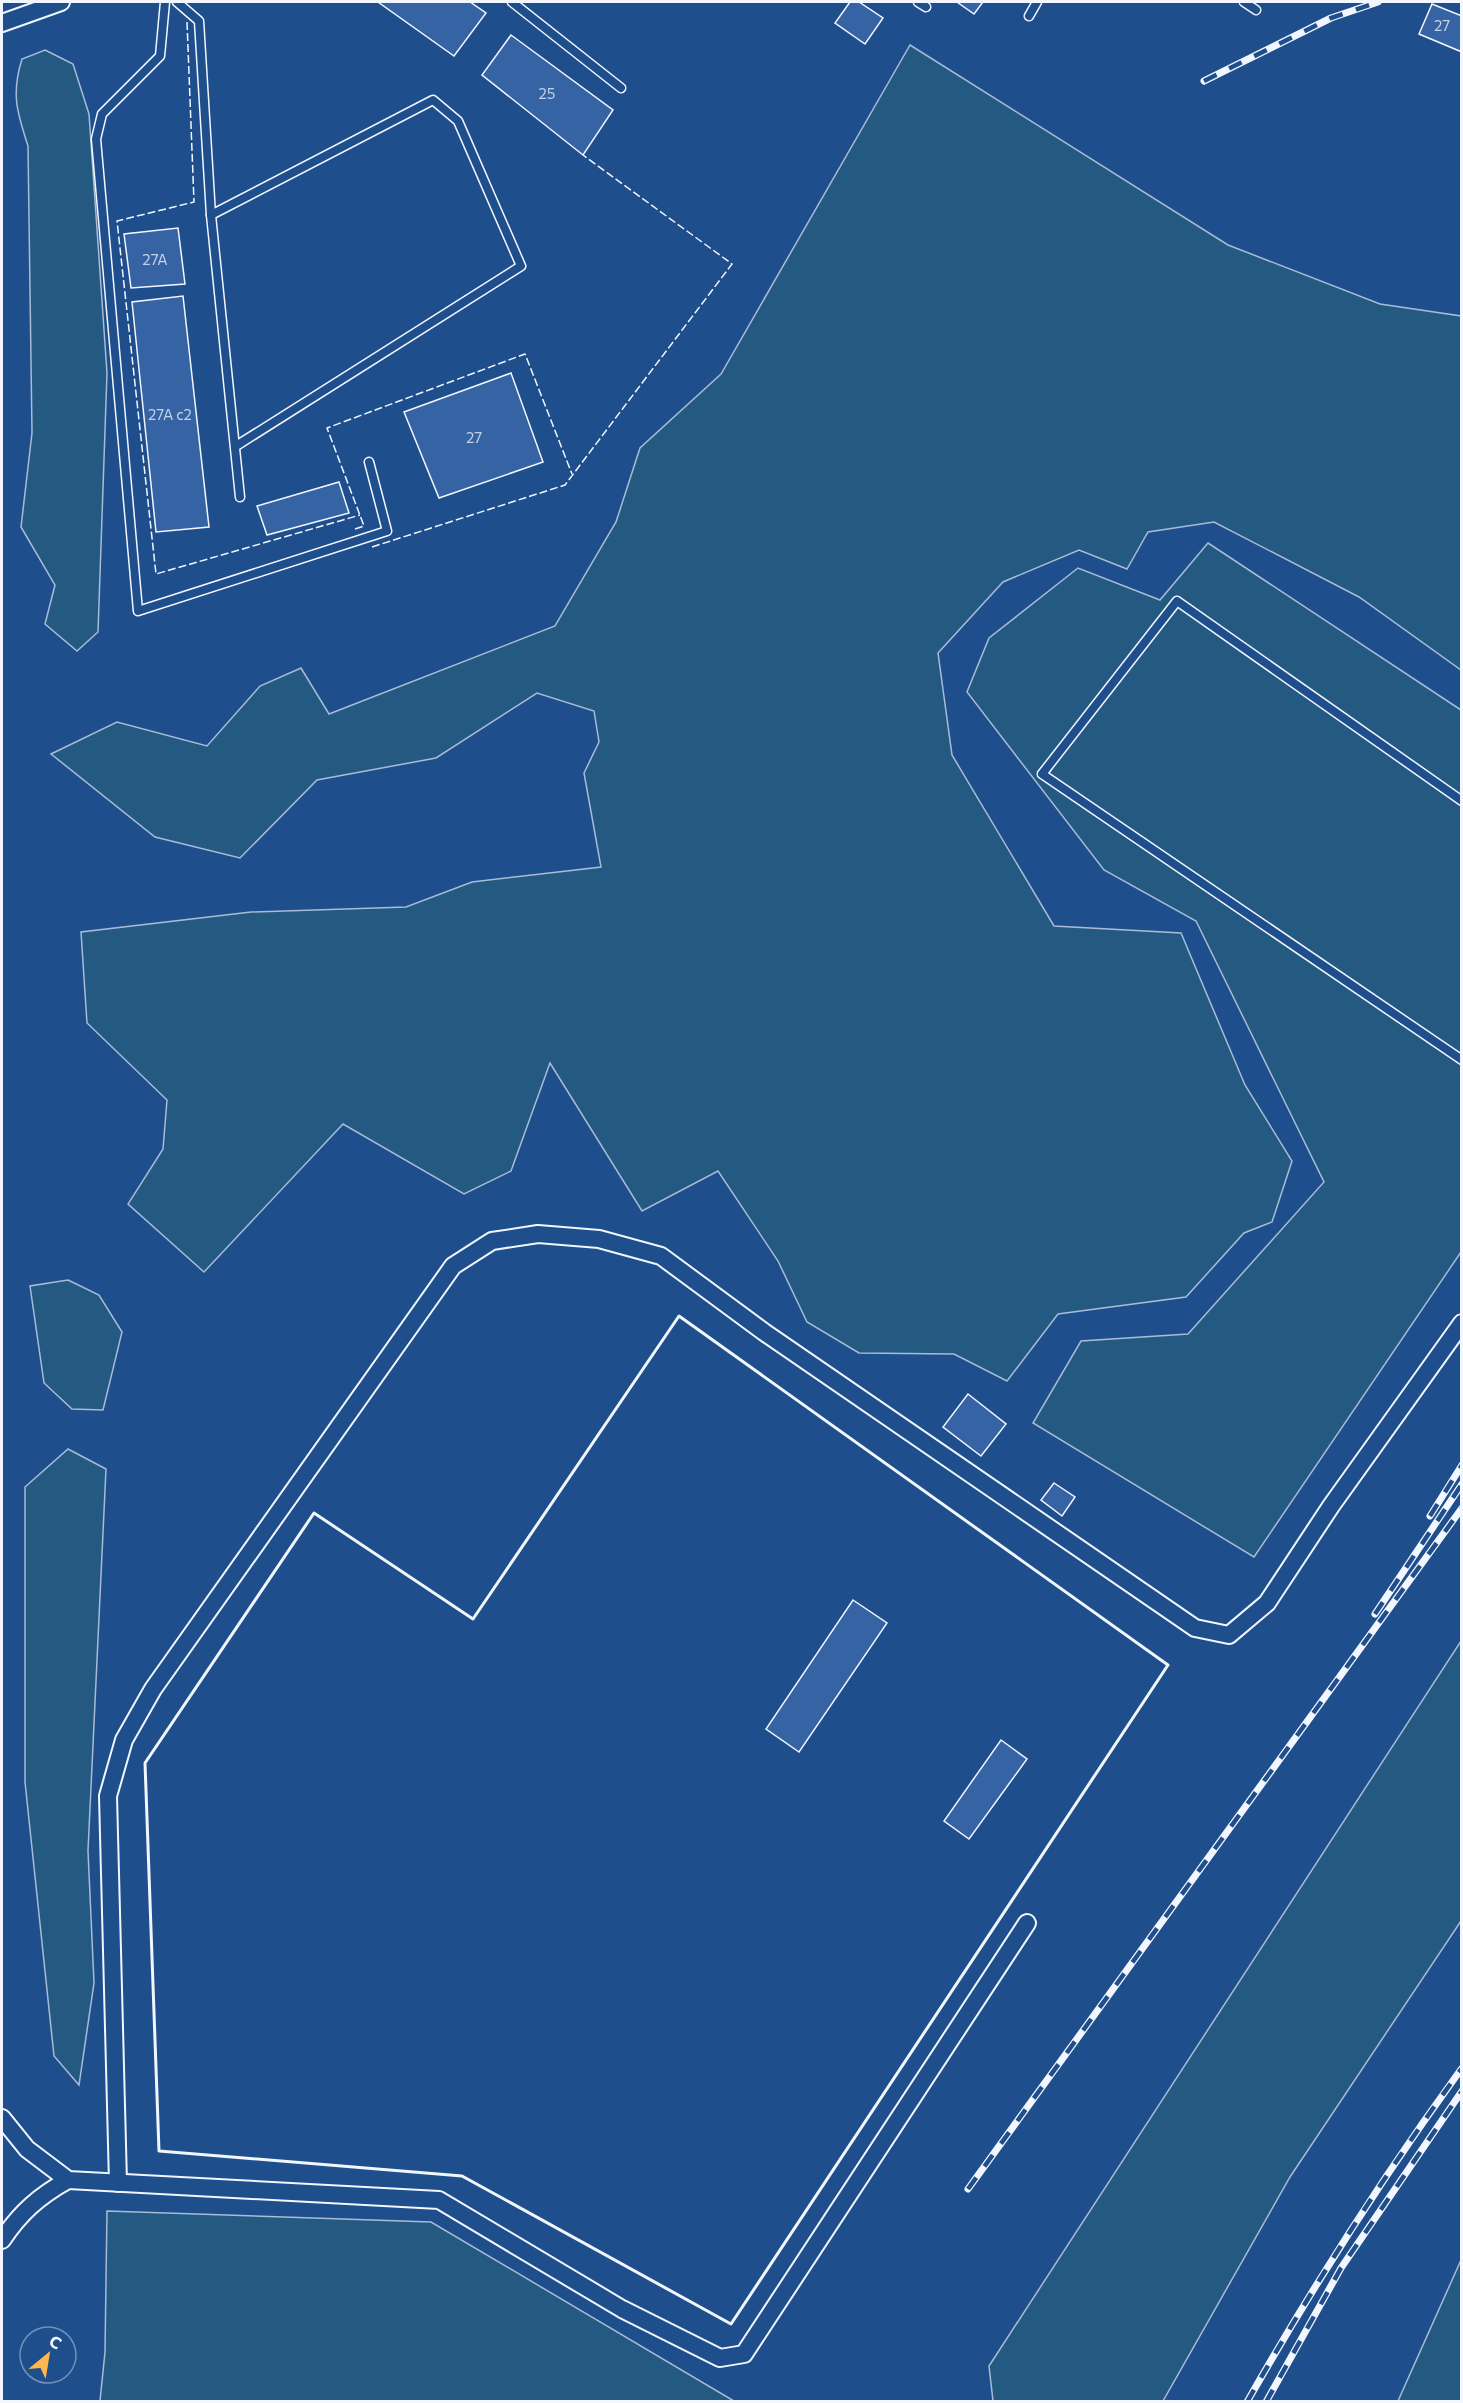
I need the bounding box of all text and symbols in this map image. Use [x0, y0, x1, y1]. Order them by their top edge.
house number: 27 [1434, 16, 1450, 34]
house number: 25 [539, 84, 555, 102]
house number: 27А [142, 250, 168, 268]
house number: 27А с2 [148, 405, 192, 423]
house number: 27 [466, 428, 482, 446]
north arrow [18, 2325, 78, 2385]
text: С [46, 2331, 65, 2353]

